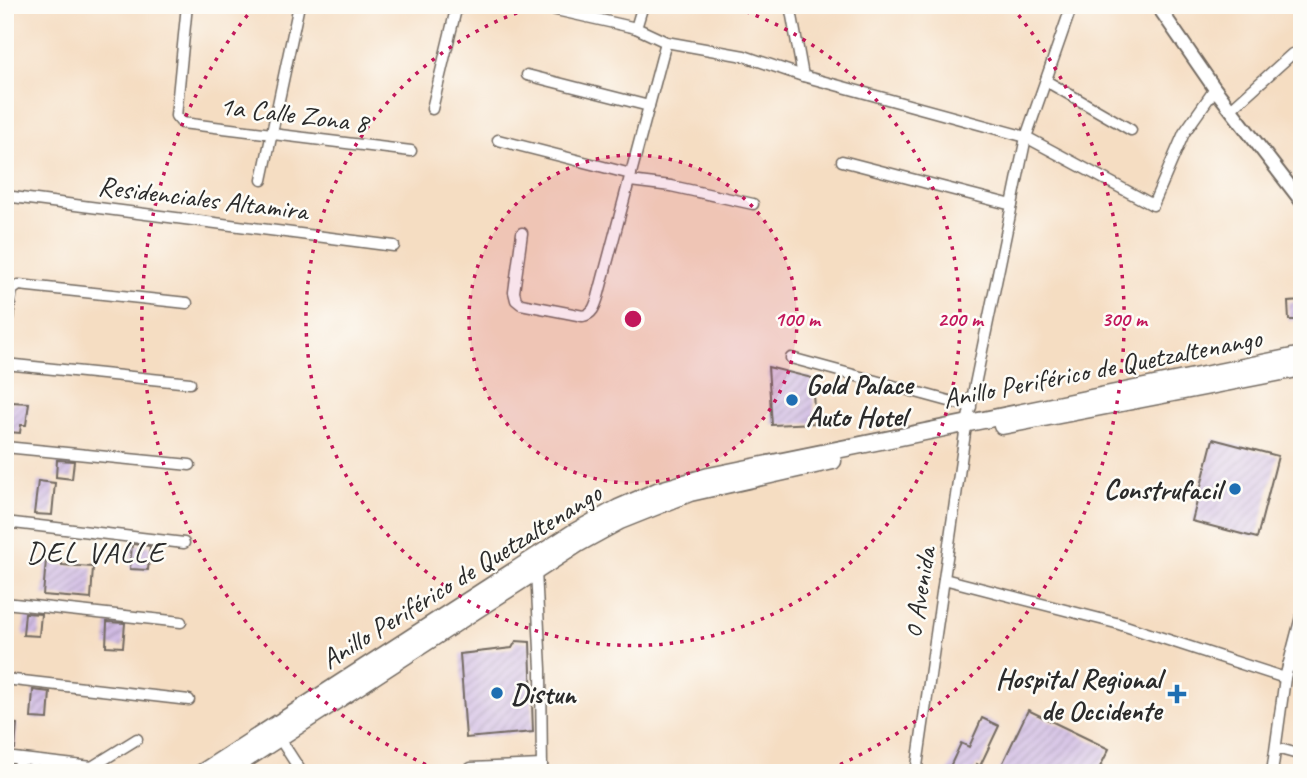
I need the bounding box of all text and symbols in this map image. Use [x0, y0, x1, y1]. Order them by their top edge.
street label: 1a Calle Zona 8 [218, 88, 373, 141]
street label: Residenciales Altamira [96, 168, 312, 229]
text: 100 m [774, 306, 822, 332]
text: 200 m [937, 306, 985, 332]
text: 300 m [1101, 306, 1149, 332]
centre of rings [621, 307, 645, 331]
street label: Anillo Periférico de Quetzaltenango [940, 320, 1266, 416]
place label: Gold Palace Auto Hotel [806, 367, 915, 434]
marker: Gold Palace Auto Hotel [784, 392, 800, 408]
place label: Construfacil [1104, 472, 1227, 507]
street label: Anillo Periférico de Quetzaltenango [314, 474, 609, 677]
marker: Construfacil [1227, 481, 1243, 497]
district label: DEL VALLE [26, 533, 168, 571]
street label: 0 Avenida [895, 542, 944, 641]
place label: Hospital Regional de Occidente [996, 661, 1167, 728]
place label: Distun [511, 676, 578, 711]
marker: Hospital Regional de Occidente [1167, 684, 1187, 704]
marker: Distun [489, 685, 505, 701]

